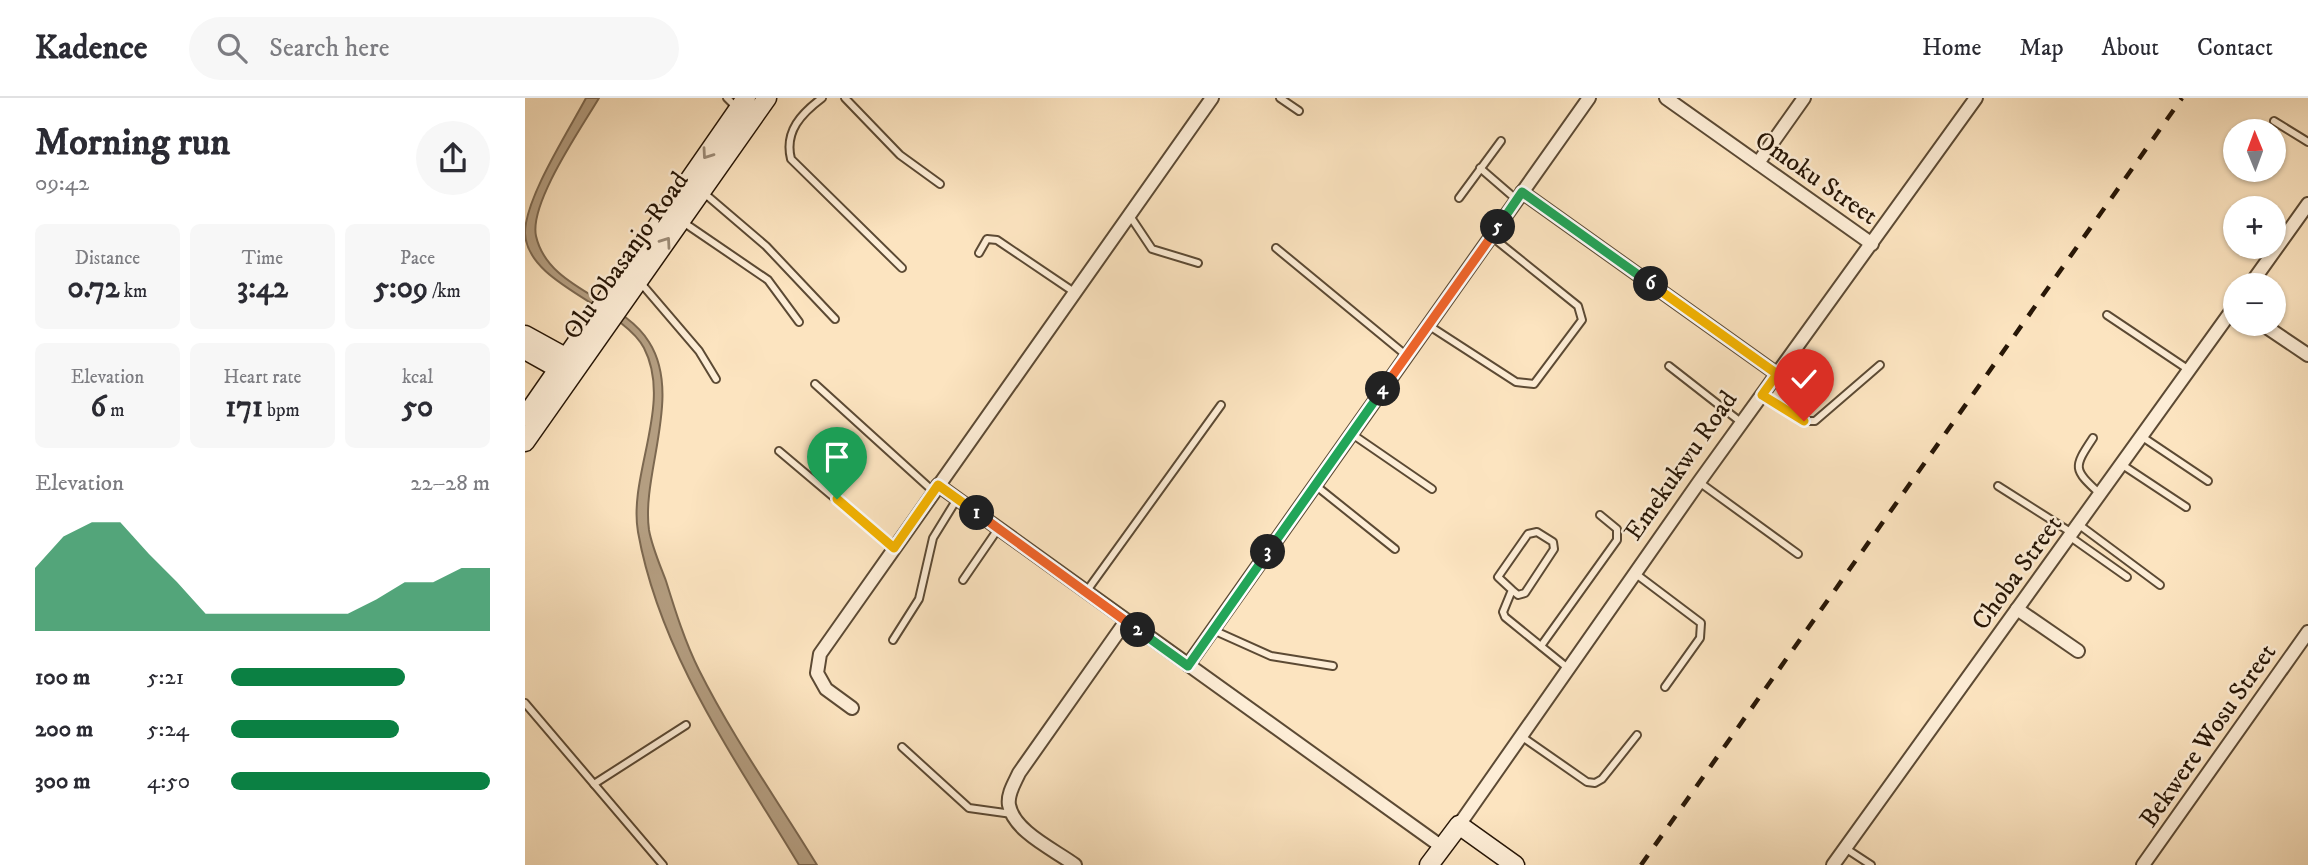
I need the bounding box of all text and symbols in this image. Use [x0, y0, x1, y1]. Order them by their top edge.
search box [189, 17, 679, 80]
text: Kadence [35, 28, 147, 69]
icon: search [213, 29, 251, 67]
text: Search here [269, 32, 390, 65]
text: Home [1922, 33, 1981, 63]
text: Map [2019, 33, 2064, 63]
text: About [2102, 33, 2159, 63]
text: Contact [2197, 33, 2273, 63]
text: Morning run [35, 119, 230, 167]
north arrow [2223, 119, 2285, 182]
map controls [2223, 119, 2286, 336]
button: share [416, 121, 490, 195]
street label: Omoku Street [1748, 124, 1884, 233]
one-way arrow [703, 146, 715, 159]
street label: Olu Obasanjo Road [556, 166, 696, 346]
text: 09:42 [35, 169, 89, 198]
button: + [2223, 196, 2286, 259]
pin: 5 [1481, 209, 1515, 244]
text: 5 [1493, 215, 1502, 238]
one-way arrow [658, 237, 670, 250]
text: Distance [75, 247, 140, 270]
text: Time [242, 247, 283, 270]
text: Pace [400, 247, 435, 270]
pin: 6 [1633, 266, 1669, 302]
text: 0.72 [68, 270, 120, 307]
text: 3:42 [237, 270, 288, 307]
text: 5:09 [374, 270, 428, 307]
text: 6 [1646, 272, 1655, 295]
button: − [2223, 273, 2286, 336]
text: km [120, 280, 147, 303]
text: /km [428, 280, 461, 303]
pin [1774, 349, 1834, 421]
icon: check [1785, 360, 1823, 398]
text: Elevation [71, 366, 144, 389]
text: Heart rate [224, 366, 301, 389]
text: kcal [402, 366, 433, 389]
pin: 4 [1365, 372, 1401, 406]
text: 4 [1377, 377, 1388, 400]
street label: Emekukwu Road [1617, 385, 1745, 547]
text: 6 [91, 389, 106, 426]
text: 171 [225, 389, 263, 426]
text: 50 [402, 389, 433, 426]
text: m [106, 399, 124, 422]
text: bpm [263, 399, 300, 422]
pin [807, 427, 867, 499]
icon: arrive [818, 438, 856, 476]
text: Elevation [35, 469, 124, 498]
text: 22–28 m [410, 469, 490, 498]
pin: 1 [959, 496, 995, 530]
text: 1 [973, 501, 980, 524]
street label: Choba Street [1965, 509, 2070, 637]
pin: 3 [1251, 534, 1285, 570]
text: 3 [1264, 540, 1271, 563]
pin: 2 [1121, 612, 1155, 648]
text: 2 [1133, 618, 1142, 641]
street label: Bekwere Wosu Street [2132, 638, 2284, 834]
text: 100 m [35, 663, 90, 692]
text: 5:21 [147, 663, 184, 692]
text: 200 m [35, 715, 93, 744]
text: 5:24 [147, 715, 189, 744]
text: 300 m [35, 767, 91, 796]
text: 4:50 [147, 767, 190, 796]

